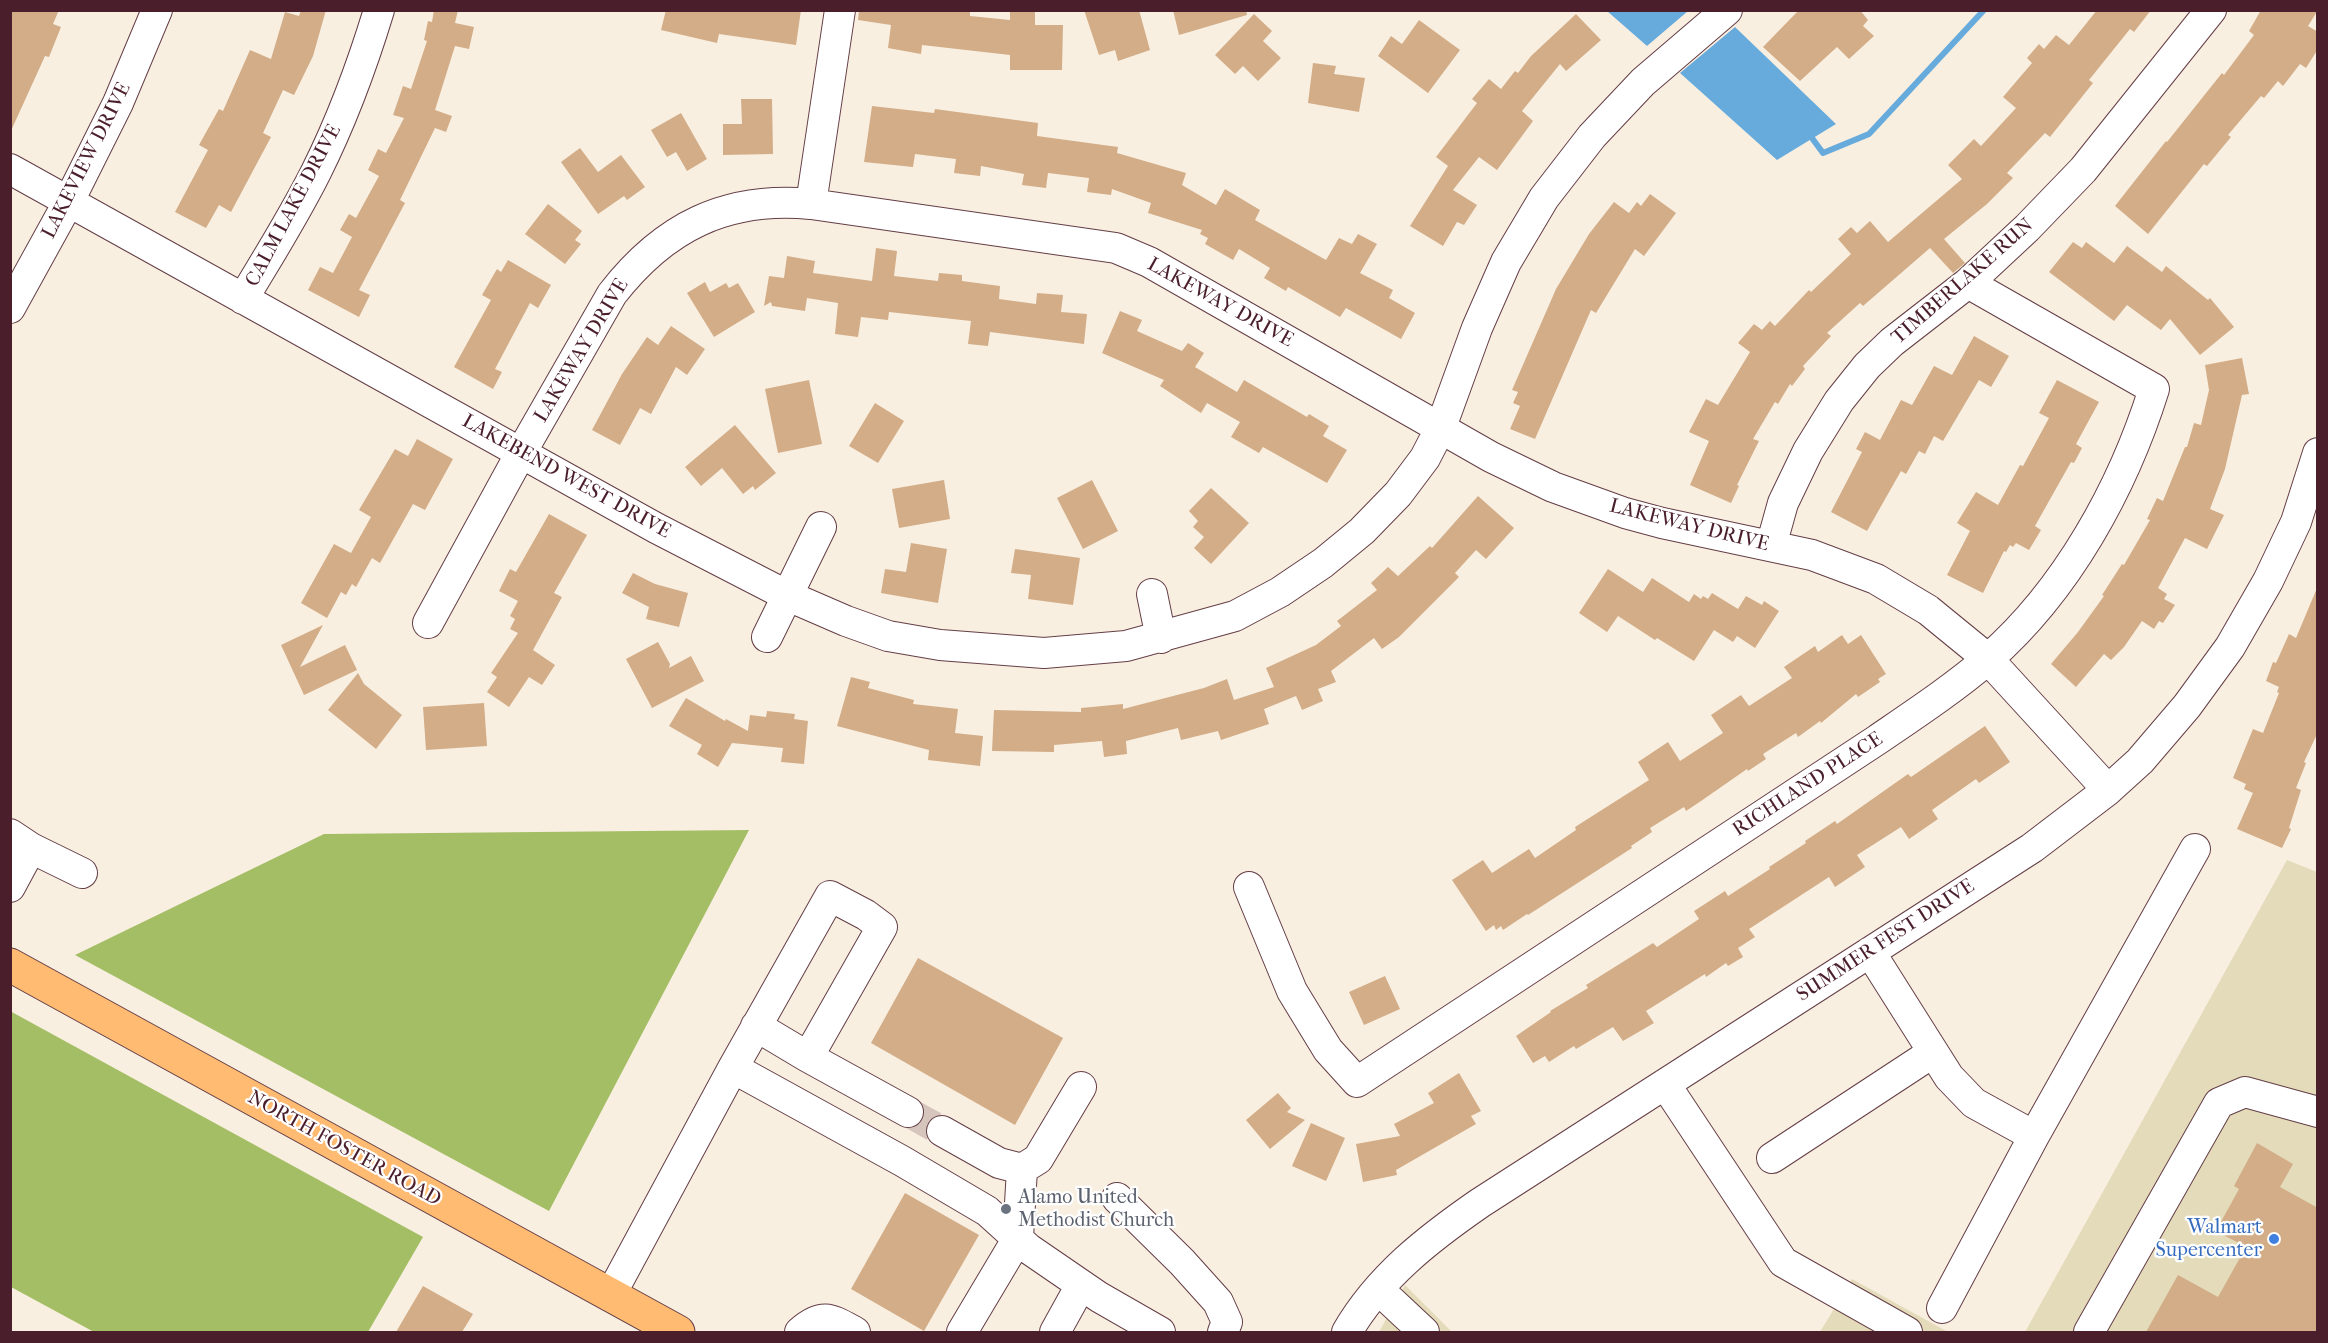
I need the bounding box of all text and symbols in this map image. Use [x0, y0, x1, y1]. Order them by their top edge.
street label: LAKEVIEW DRIVE [37, 79, 137, 243]
street label: CALM LAKE DRIVE [241, 121, 347, 291]
street label: TIMBERLAKE RUN [1887, 214, 2039, 350]
street label: LAKEWAY DRIVE [1143, 253, 1297, 353]
street label: LAKEWAY DRIVE [530, 275, 634, 427]
street label: LAKEBEND WEST DRIVE [458, 410, 674, 544]
street label: LAKEWAY DRIVE [1607, 495, 1771, 557]
street label: RICHLAND PLACE [1729, 728, 1887, 842]
street label: SUMMER FEST DRIVE [1793, 875, 1979, 1007]
street label: NORTH FOSTER ROAD [243, 1086, 445, 1212]
place label: Alamo United Methodist Church [1018, 1186, 1174, 1233]
marker: Alamo United Methodist Church [999, 1202, 1013, 1216]
place label: Walmart Supercenter [2156, 1216, 2262, 1263]
marker: Walmart Supercenter [2267, 1232, 2281, 1246]

